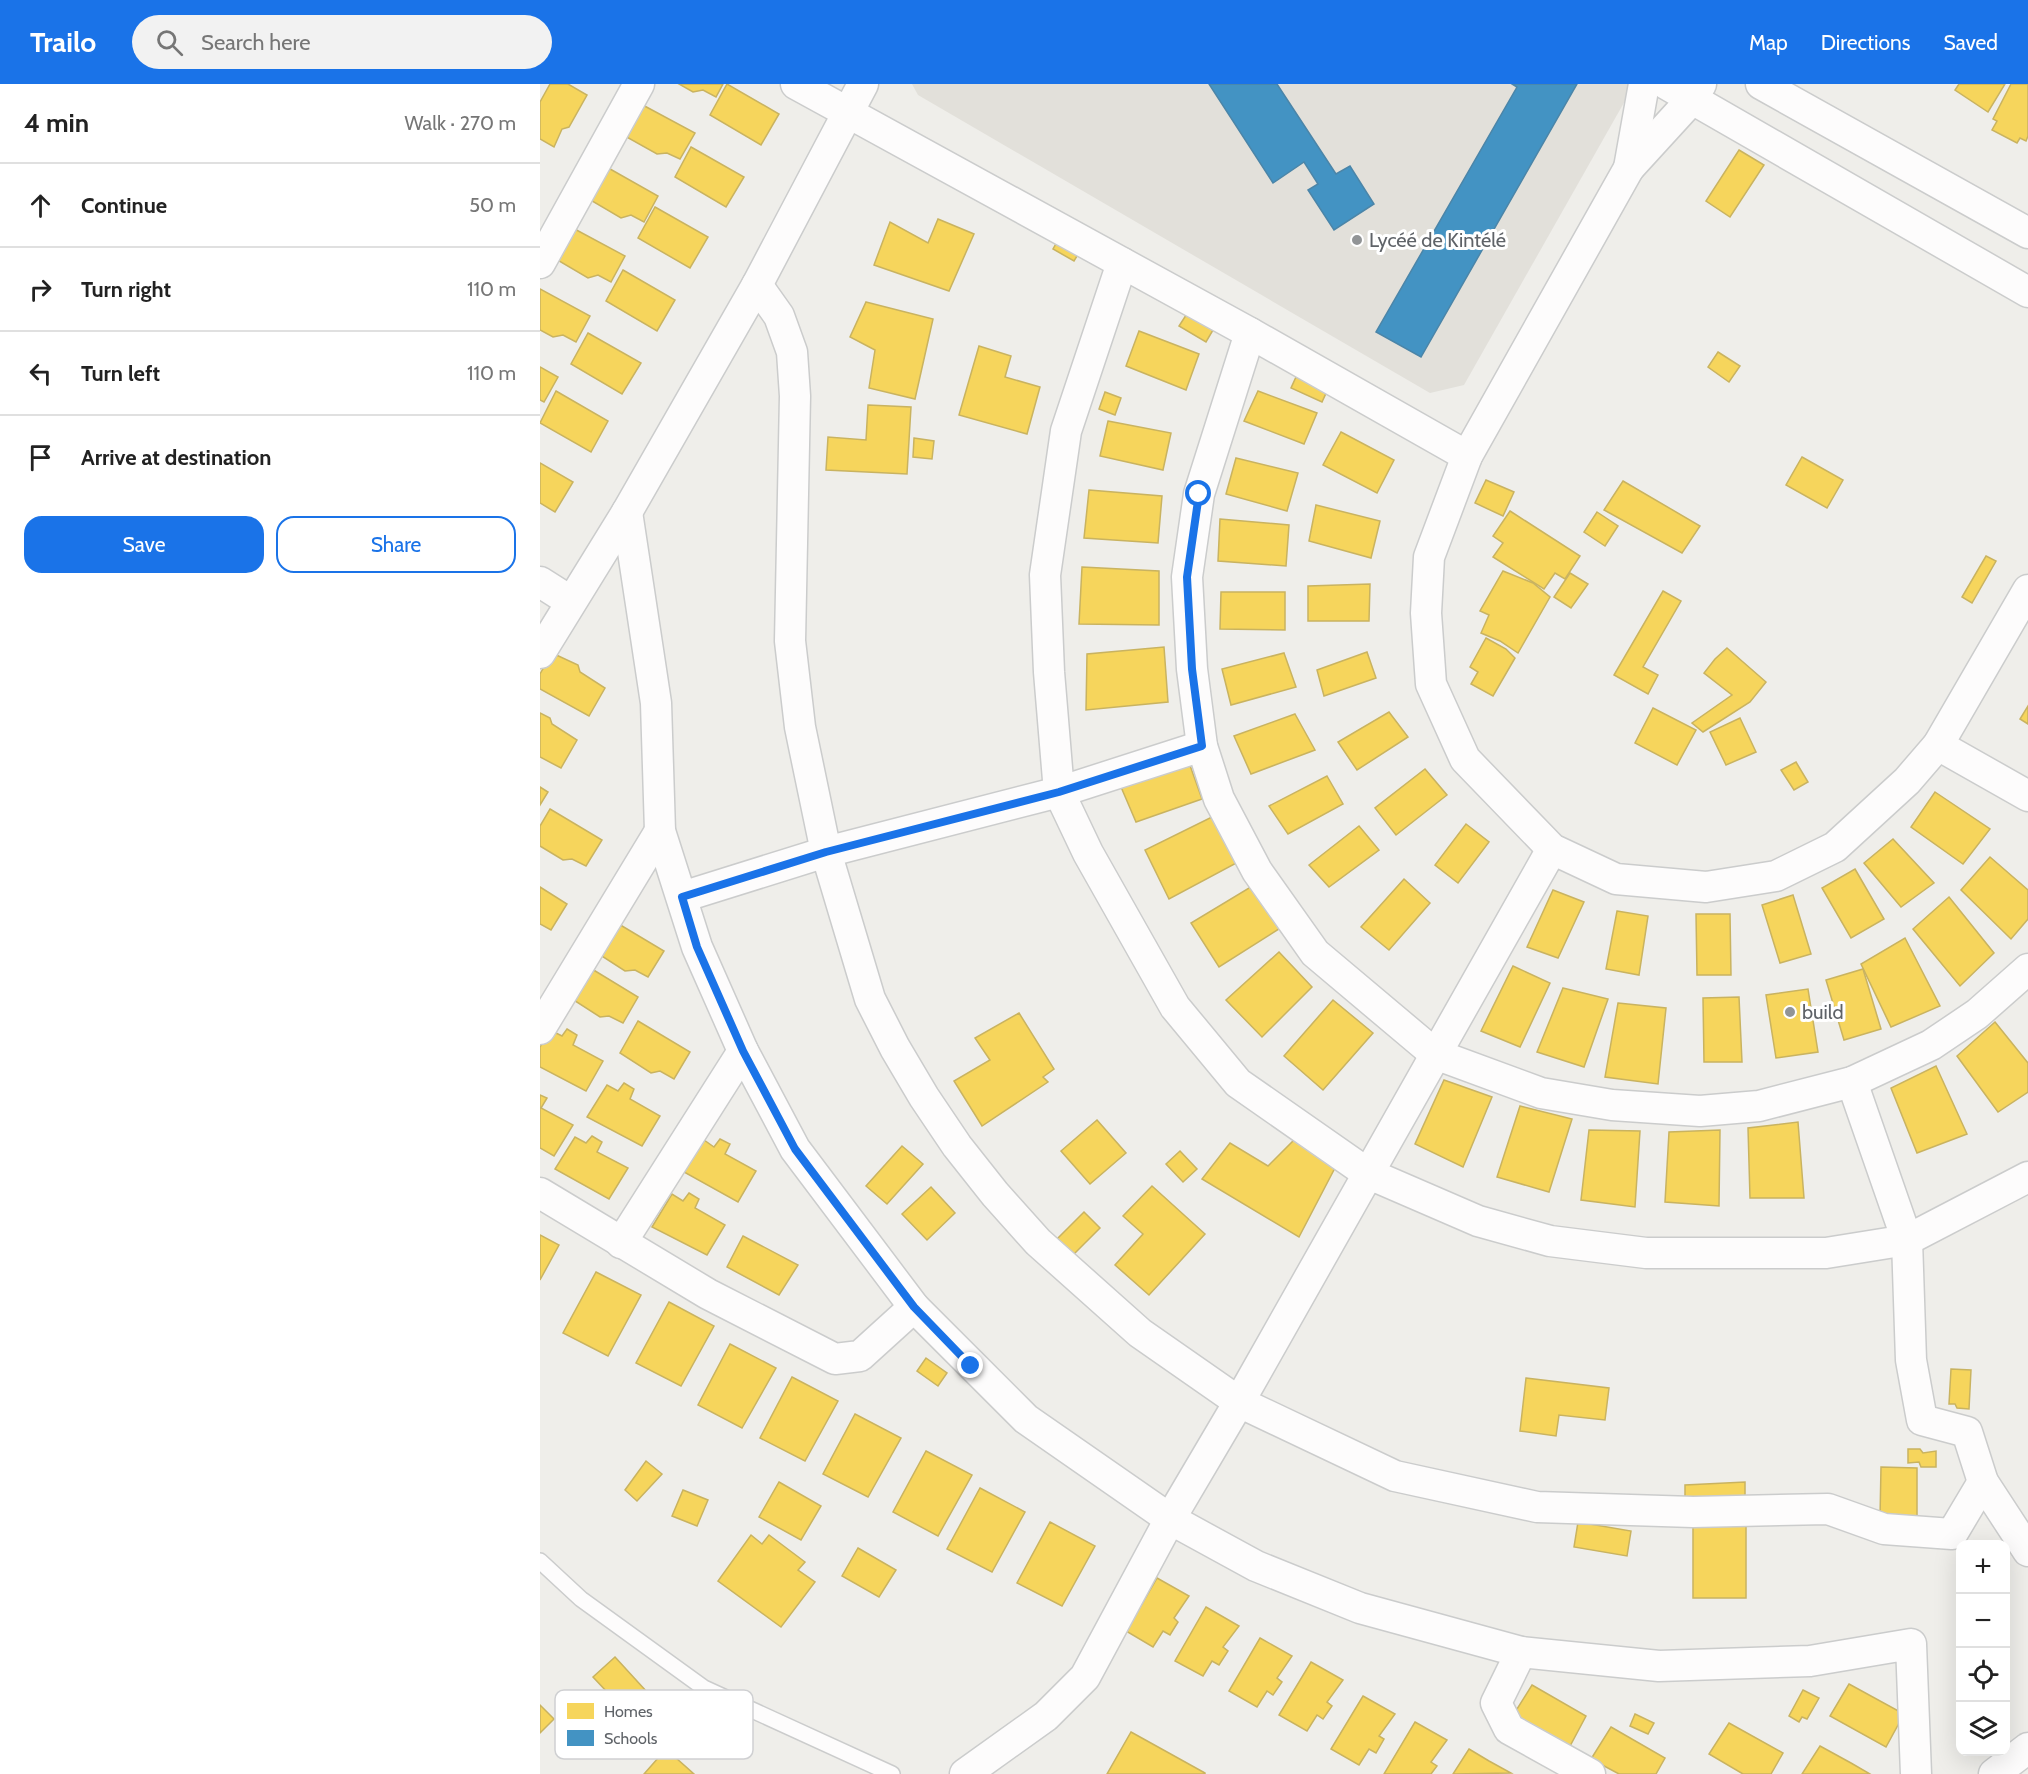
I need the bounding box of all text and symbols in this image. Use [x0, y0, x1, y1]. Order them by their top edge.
search box [132, 15, 552, 69]
text: Trailo [30, 25, 96, 59]
icon: search [153, 26, 186, 59]
text: Search here [201, 29, 310, 56]
text: Map [1749, 30, 1788, 55]
text: Directions [1821, 30, 1910, 55]
text: Saved [1943, 30, 1998, 55]
text: 4 min [24, 107, 89, 139]
text: Walk · 270 m [404, 111, 516, 135]
icon: ahead [24, 189, 57, 222]
text: Continue [81, 192, 167, 219]
text: 50 m [469, 193, 516, 217]
place label: Lycéé de Kintélé [1369, 228, 1506, 252]
marker: Lycéé de Kintélé [1350, 233, 1364, 247]
icon: right [24, 273, 57, 306]
text: Turn right [81, 276, 171, 303]
text: 110 m [467, 277, 516, 301]
icon: left [24, 357, 57, 390]
text: Turn left [81, 360, 160, 387]
text: 110 m [467, 361, 516, 385]
icon: arrive [24, 441, 57, 474]
text: Arrive at destination [81, 444, 271, 471]
route start [1185, 480, 1211, 506]
button: Save [24, 516, 264, 573]
button: Share [276, 516, 516, 573]
place label: build [1802, 1000, 1844, 1024]
marker: build [1783, 1005, 1797, 1019]
route end [957, 1352, 983, 1378]
map controls [1956, 1540, 2010, 1756]
button: + [1956, 1540, 2010, 1594]
button: − [1956, 1594, 2010, 1648]
button: locate [1956, 1648, 2010, 1702]
legend [555, 1690, 753, 1759]
text: Homes [604, 1702, 653, 1721]
button: layers [1956, 1702, 2010, 1756]
text: Schools [604, 1729, 658, 1748]

